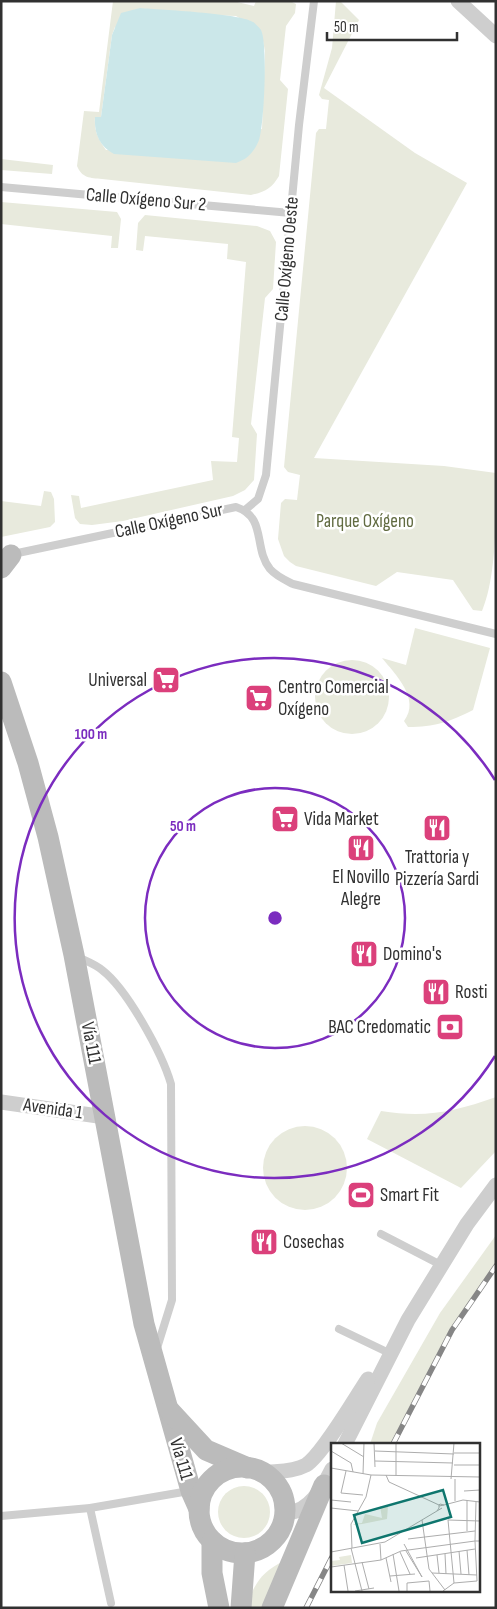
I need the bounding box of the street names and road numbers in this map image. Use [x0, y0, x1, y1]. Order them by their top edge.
street label: Calle Oxígeno Sur 2 [85, 183, 207, 217]
street label: Calle Oxígeno Oeste [270, 196, 304, 322]
street label: Calle Oxígeno Sur [113, 498, 226, 544]
street label: Vía 111 [76, 1020, 106, 1066]
street label: Avenida 1 [21, 1093, 84, 1125]
street label: Vía 111 [164, 1435, 198, 1483]

